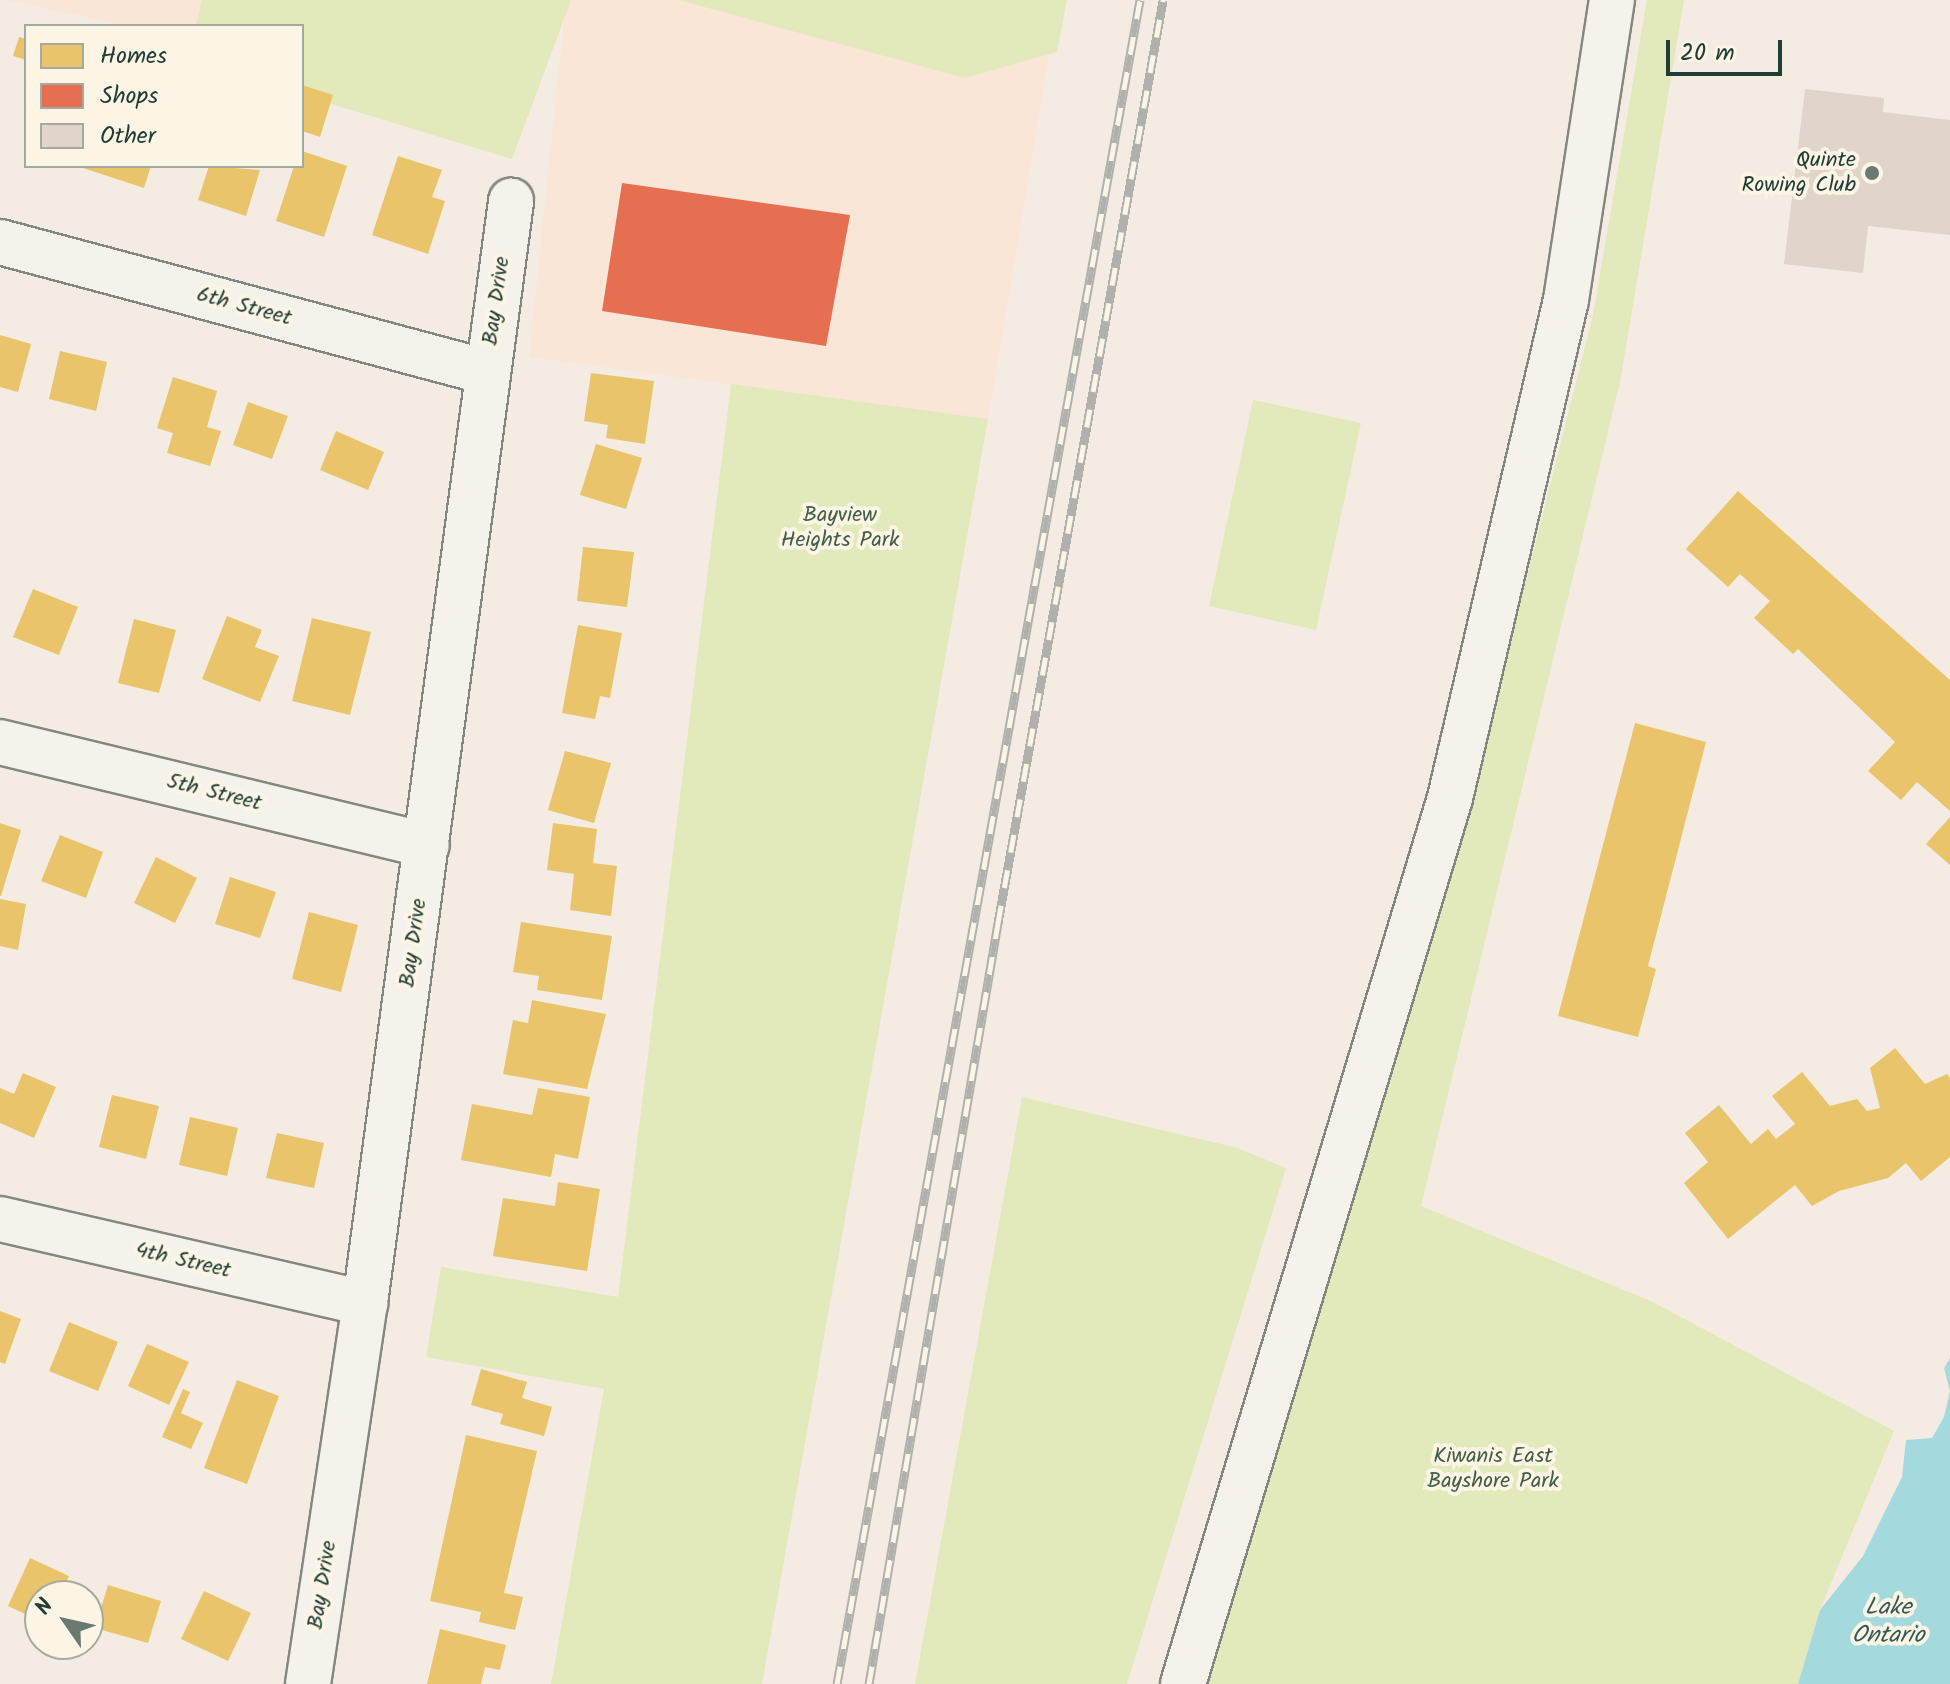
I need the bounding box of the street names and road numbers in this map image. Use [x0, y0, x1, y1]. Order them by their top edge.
street label: Bay Drive [478, 255, 516, 347]
street label: 6th Street [194, 282, 294, 332]
street label: 5th Street [164, 768, 264, 818]
street label: Bay Drive [395, 897, 433, 989]
street label: 4th Street [133, 1237, 233, 1285]
street label: Bay Drive [303, 1539, 343, 1631]

